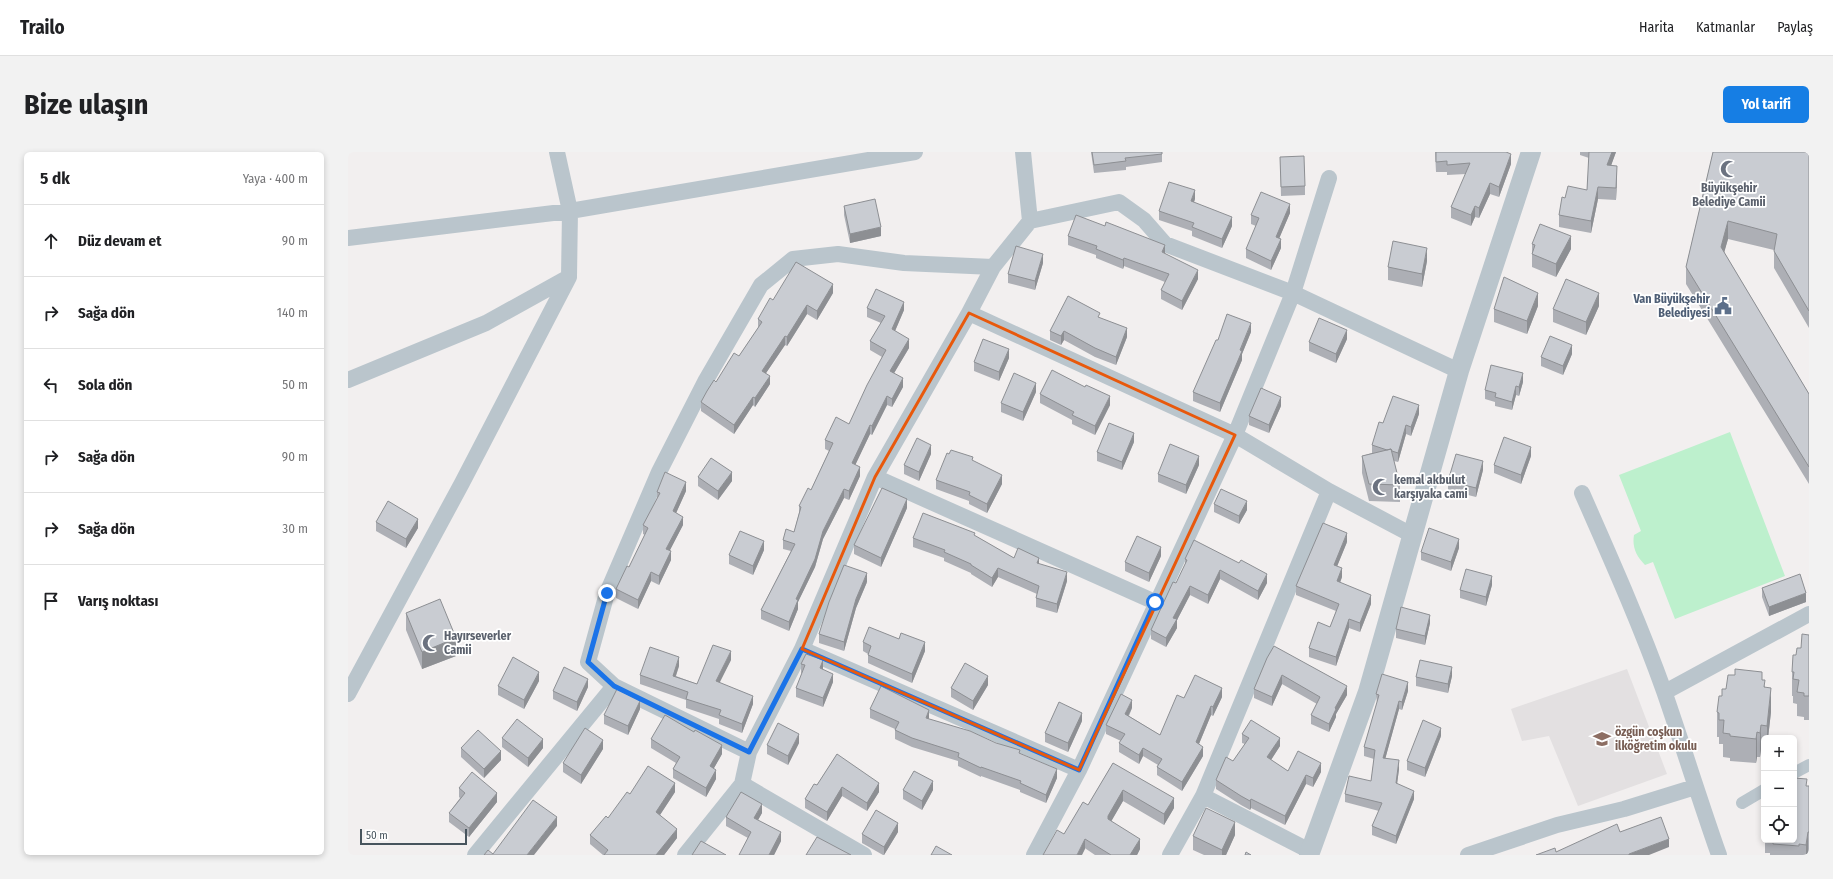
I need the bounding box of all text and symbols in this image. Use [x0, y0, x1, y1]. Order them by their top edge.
text: Trailo [20, 16, 65, 39]
text: Harita [1639, 19, 1674, 36]
text: Katmanlar [1696, 19, 1755, 36]
text: Paylaş [1777, 19, 1813, 36]
button: Yol tarifi [1723, 86, 1809, 123]
text: Bize ulaşın [24, 88, 148, 121]
mosque icon: Büyükşehir Belediye Camii [1719, 159, 1739, 179]
text: 5 dk [40, 168, 70, 189]
text: Yaya · 400 m [243, 171, 308, 186]
place label: Büyükşehir Belediye Camii [1692, 181, 1766, 209]
icon: ahead [40, 230, 62, 252]
text: Düz devam et [78, 232, 161, 250]
text: 90 m [282, 233, 308, 248]
place label: Van Büyükşehir Belediyesi [1632, 292, 1711, 320]
public building icon: Van Büyükşehir Belediyesi [1713, 296, 1733, 316]
icon: right [40, 302, 62, 324]
text: Sağa dön [78, 304, 135, 322]
text: 140 m [277, 305, 308, 320]
icon: left [40, 374, 62, 396]
text: Sola dön [78, 376, 132, 394]
text: 50 m [282, 377, 308, 392]
icon: right [40, 446, 62, 468]
text: Sağa dön [78, 448, 135, 466]
text: 90 m [282, 449, 308, 464]
place label: kemal akbulut karşıyaka cami [1394, 473, 1468, 502]
mosque icon: kemal akbulut karşıyaka cami [1371, 477, 1391, 497]
icon: right [40, 518, 62, 540]
text: Sağa dön [78, 520, 135, 538]
text: 30 m [282, 521, 308, 536]
route end [598, 584, 616, 602]
icon: arrive [40, 590, 62, 612]
text: Varış noktası [78, 592, 158, 610]
route start [1146, 593, 1164, 611]
place label: Hayırseverler Camii [444, 629, 512, 657]
mosque icon: Hayırseverler Camii [421, 633, 441, 653]
place label: özgün coşkun ilköğretim okulu [1615, 725, 1697, 753]
school or university icon: özgün coşkun ilköğretim okulu [1592, 729, 1612, 749]
map controls [1761, 735, 1797, 843]
button: + [1761, 735, 1797, 771]
button: − [1761, 771, 1797, 807]
button: locate [1761, 807, 1797, 843]
scale bar [360, 827, 467, 846]
text: 50 m [366, 829, 388, 842]

